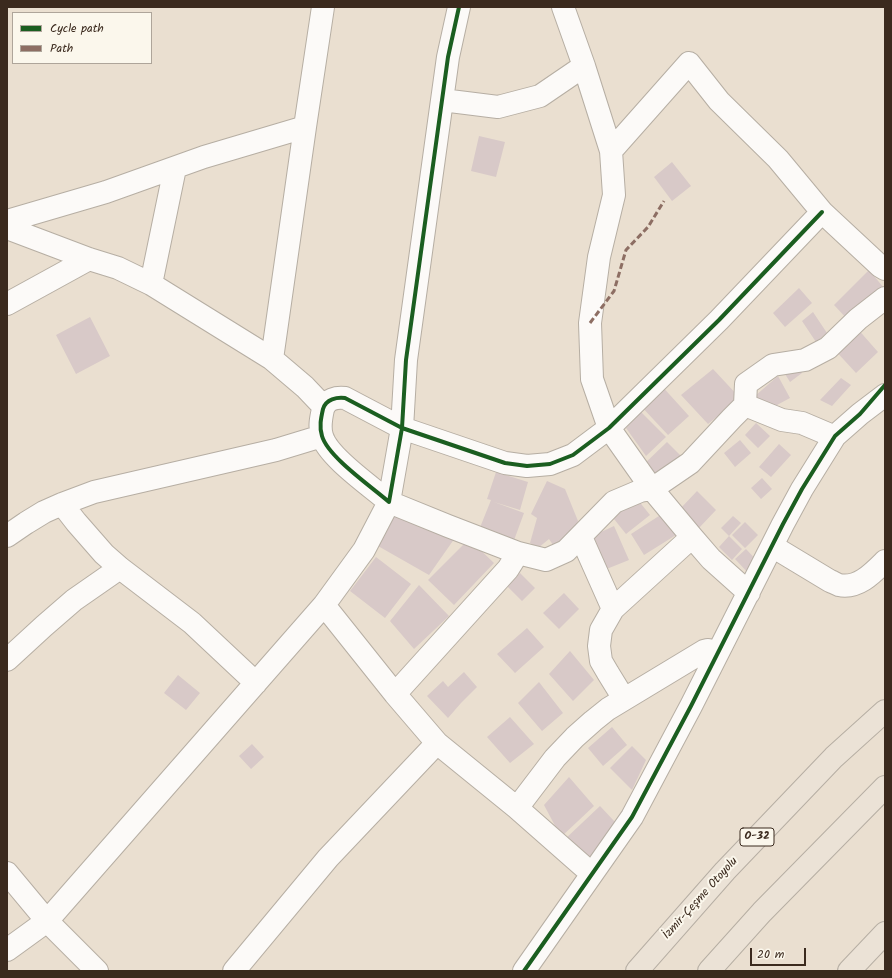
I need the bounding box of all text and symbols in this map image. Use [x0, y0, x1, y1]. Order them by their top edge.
legend [12, 12, 152, 64]
text: Cycle path [50, 19, 104, 38]
text: Path [50, 39, 73, 58]
road number: O-32 [740, 828, 774, 846]
street label: İzmir-Çeşme Otoyolu [660, 855, 742, 943]
scale bar [752, 940, 808, 966]
text: 20 m [757, 945, 784, 964]

